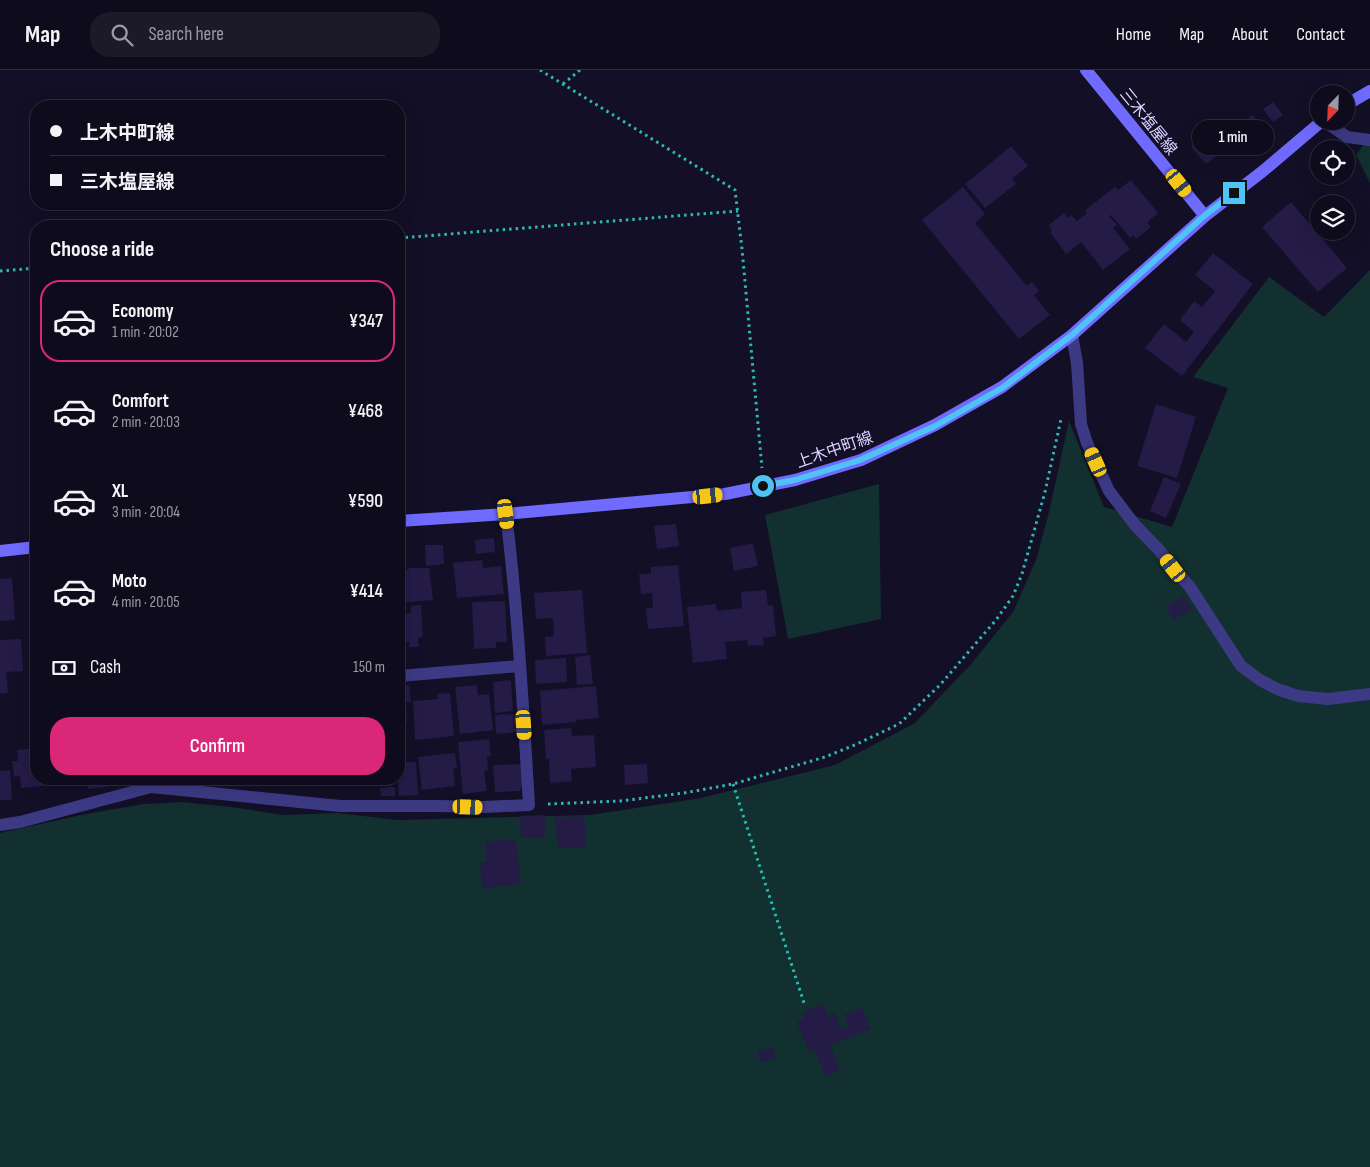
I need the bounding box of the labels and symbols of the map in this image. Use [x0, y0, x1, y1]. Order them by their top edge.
street label: 三木塩屋線 [1115, 85, 1180, 159]
north arrow [1310, 85, 1355, 130]
callout: 1 min [1193, 121, 1275, 156]
car [1163, 167, 1194, 199]
route end [1223, 182, 1245, 204]
street label: 上木中町線 [794, 428, 875, 472]
car [1083, 445, 1108, 479]
route start [752, 475, 774, 497]
car [692, 487, 723, 505]
car [496, 498, 515, 530]
car [1157, 552, 1188, 584]
car [515, 710, 532, 740]
car [452, 799, 483, 815]

